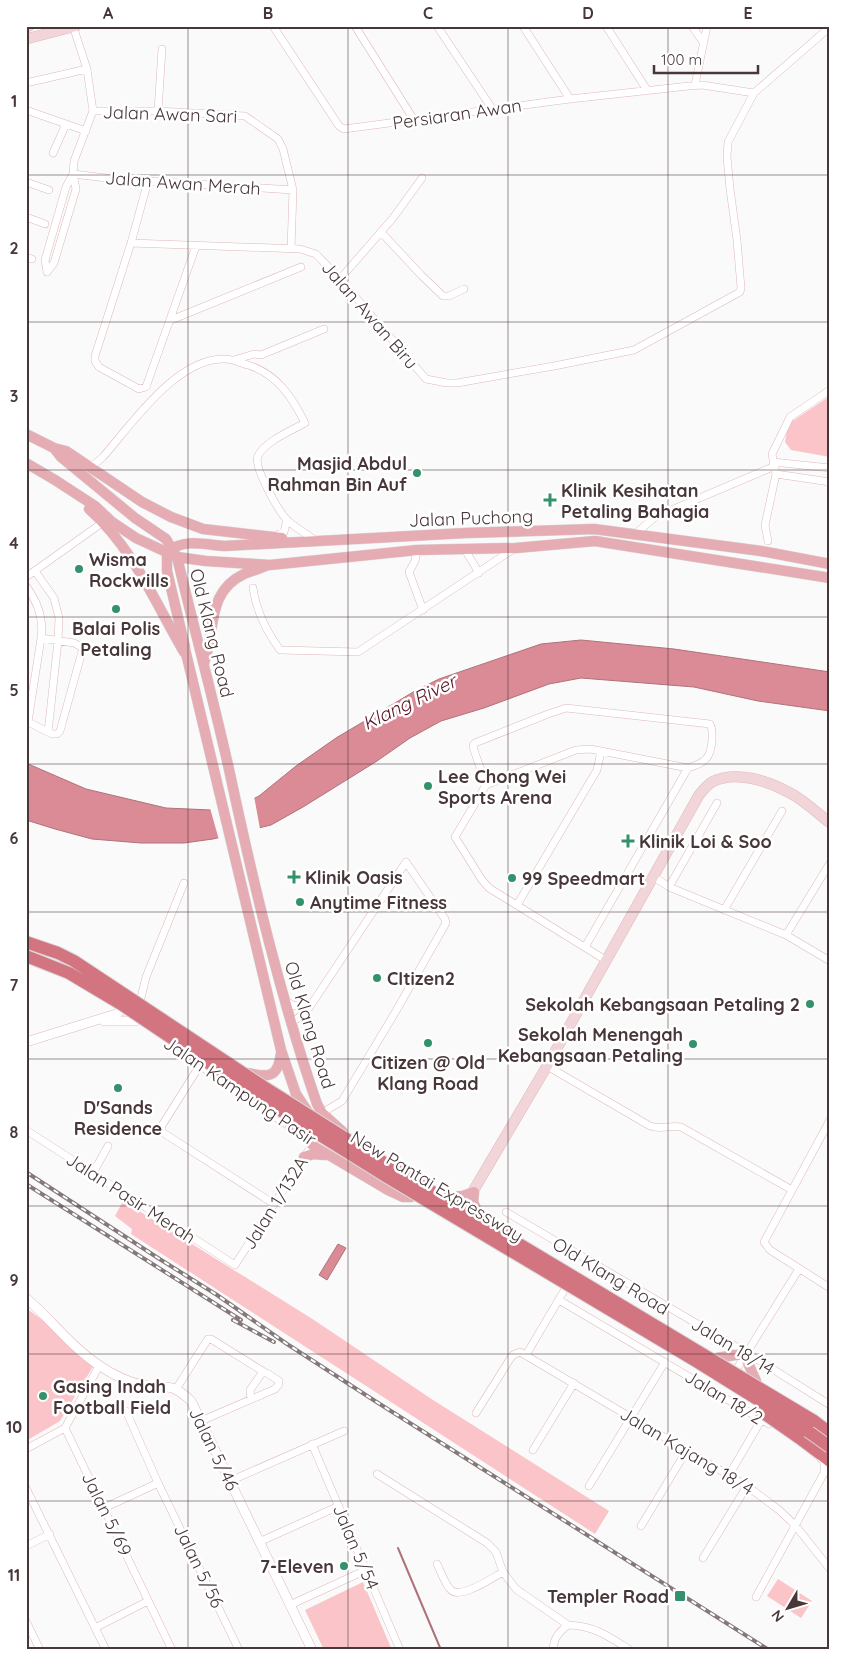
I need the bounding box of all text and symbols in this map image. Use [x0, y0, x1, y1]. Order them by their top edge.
text: A [103, 3, 114, 23]
text: B [263, 3, 273, 23]
text: C [423, 3, 433, 23]
text: D [582, 3, 594, 23]
text: E [743, 3, 753, 23]
scale bar [654, 42, 757, 74]
text: 100 m [661, 50, 702, 69]
text: 1 [11, 91, 17, 111]
street label: Persiaran Awan [391, 94, 523, 134]
street label: Jalan Awan Sari [102, 100, 238, 128]
street label: Jalan Awan Merah [104, 166, 262, 200]
text: 2 [9, 238, 19, 258]
street label: Jalan Awan Biru [317, 256, 423, 374]
text: 3 [10, 386, 18, 406]
place label: Masjid Abdul Rahman Bin Auf [267, 452, 407, 496]
marker: Masjid Abdul Rahman Bin Auf [411, 467, 423, 479]
place label: Klinik Kesihatan Petaling Bahagia [561, 479, 709, 523]
marker: Klinik Kesihatan Petaling Bahagia [543, 493, 557, 507]
street label: Jalan Puchong [408, 504, 534, 532]
text: 4 [9, 533, 19, 553]
place label: Wisma Rockwills [89, 548, 169, 592]
marker: Wisma Rockwills [73, 563, 85, 575]
street label: Old Klang Road [185, 566, 239, 700]
marker: Balai Polis Petaling [110, 603, 122, 615]
place label: Balai Polis Petaling [72, 617, 160, 661]
water label: Klang River [358, 668, 462, 735]
text: 5 [9, 680, 19, 700]
place label: Lee Chong Wei Sports Arena [438, 765, 566, 809]
marker: Lee Chong Wei Sports Arena [422, 780, 434, 792]
text: 6 [10, 828, 19, 848]
place label: Klinik Loi & Soo [639, 830, 772, 853]
marker: Klinik Loi & Soo [621, 834, 635, 848]
place label: Klinik Oasis [305, 866, 403, 889]
place label: 99 Speedmart [522, 867, 645, 890]
marker: Klinik Oasis [287, 870, 301, 884]
marker: 99 Speedmart [506, 872, 518, 884]
place label: Anytime Fitness [310, 891, 447, 914]
marker: Anytime Fitness [294, 896, 306, 908]
street label: Old Klang Road [280, 959, 340, 1091]
place label: CItizen2 [387, 967, 455, 990]
marker: CItizen2 [371, 972, 383, 984]
text: 7 [10, 975, 19, 995]
place label: Sekolah Kebangsaan Petaling 2 [525, 993, 800, 1016]
marker: Sekolah Kebangsaan Petaling 2 [804, 998, 816, 1010]
place label: Sekolah Menengah Kebangsaan Petaling [498, 1023, 683, 1067]
street label: Jalan Kampung Pasir [159, 1031, 321, 1151]
marker: Citizen @ Old Klang Road [422, 1037, 434, 1049]
marker: Sekolah Menengah Kebangsaan Petaling [687, 1038, 699, 1050]
place label: Citizen @ Old Klang Road [371, 1051, 485, 1095]
marker: D'Sands Residence [112, 1082, 124, 1094]
place label: D'Sands Residence [74, 1096, 162, 1140]
text: 8 [10, 1122, 19, 1142]
street label: New Pantai Expressway [346, 1125, 528, 1247]
street label: Jalan Pasir Merah [62, 1147, 200, 1249]
street label: Jalan 1/132A [237, 1152, 313, 1254]
street label: Old Klang Road [549, 1232, 673, 1320]
text: 9 [9, 1270, 19, 1290]
street label: Jalan 18/14 [687, 1312, 779, 1380]
street label: Jalan 18/2 [681, 1365, 767, 1429]
place label: Gasing Indah Football Field [53, 1375, 171, 1419]
marker: Gasing Indah Football Field [37, 1390, 49, 1402]
street label: Jalan Kajang 18/4 [616, 1402, 758, 1500]
street label: Jalan 5/46 [184, 1404, 244, 1495]
text: 10 [6, 1417, 22, 1437]
street label: Jalan 5/69 [77, 1468, 137, 1560]
street label: Jalan 5/54 [328, 1501, 384, 1593]
street label: Jalan 5/56 [169, 1520, 229, 1612]
place label: 7-Eleven [260, 1555, 334, 1578]
marker: 7-Eleven [338, 1560, 350, 1572]
text: 11 [8, 1565, 20, 1585]
north arrow [764, 1584, 814, 1634]
place label: Templer Road [547, 1585, 669, 1608]
marker: Templer Road [673, 1589, 687, 1603]
text: N [767, 1606, 788, 1626]

